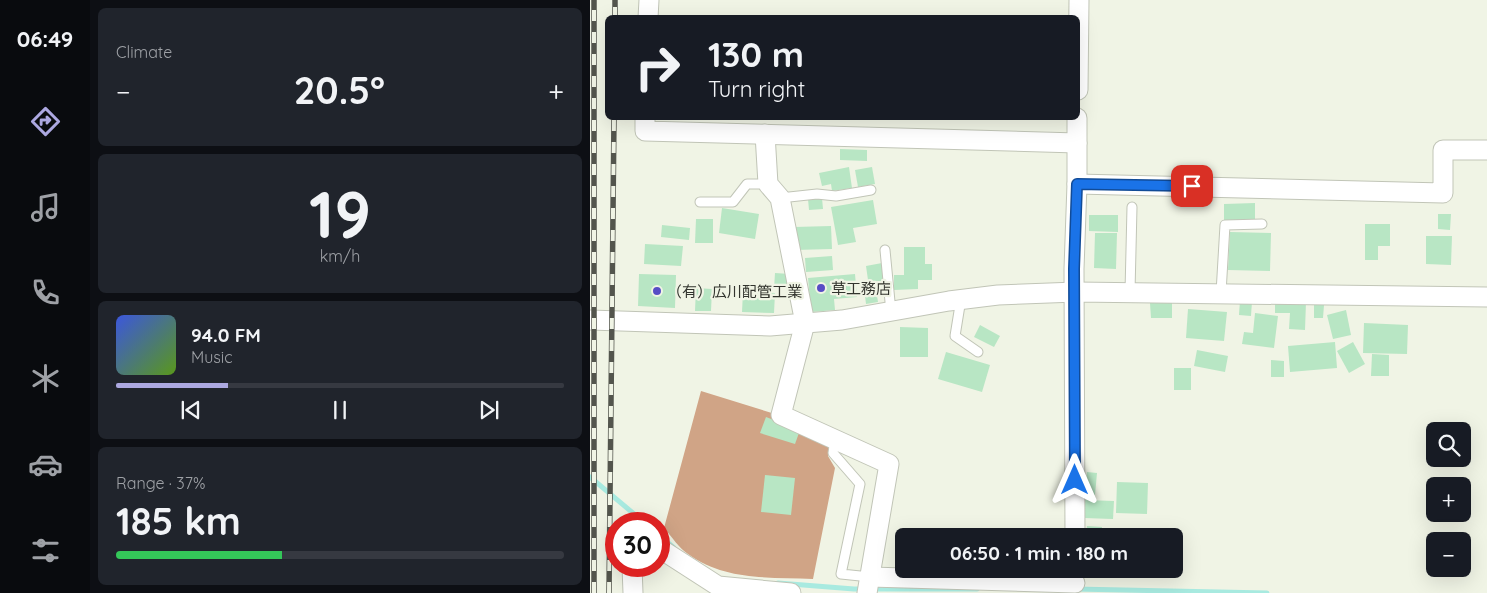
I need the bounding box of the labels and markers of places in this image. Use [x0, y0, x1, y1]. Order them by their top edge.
pin [1171, 165, 1213, 207]
place label: 草工務店 [831, 279, 891, 298]
place label: （有）広川配管工業 [667, 282, 802, 301]
marker: 草工務店 [815, 282, 827, 294]
marker: （有）広川配管工業 [651, 285, 663, 297]

